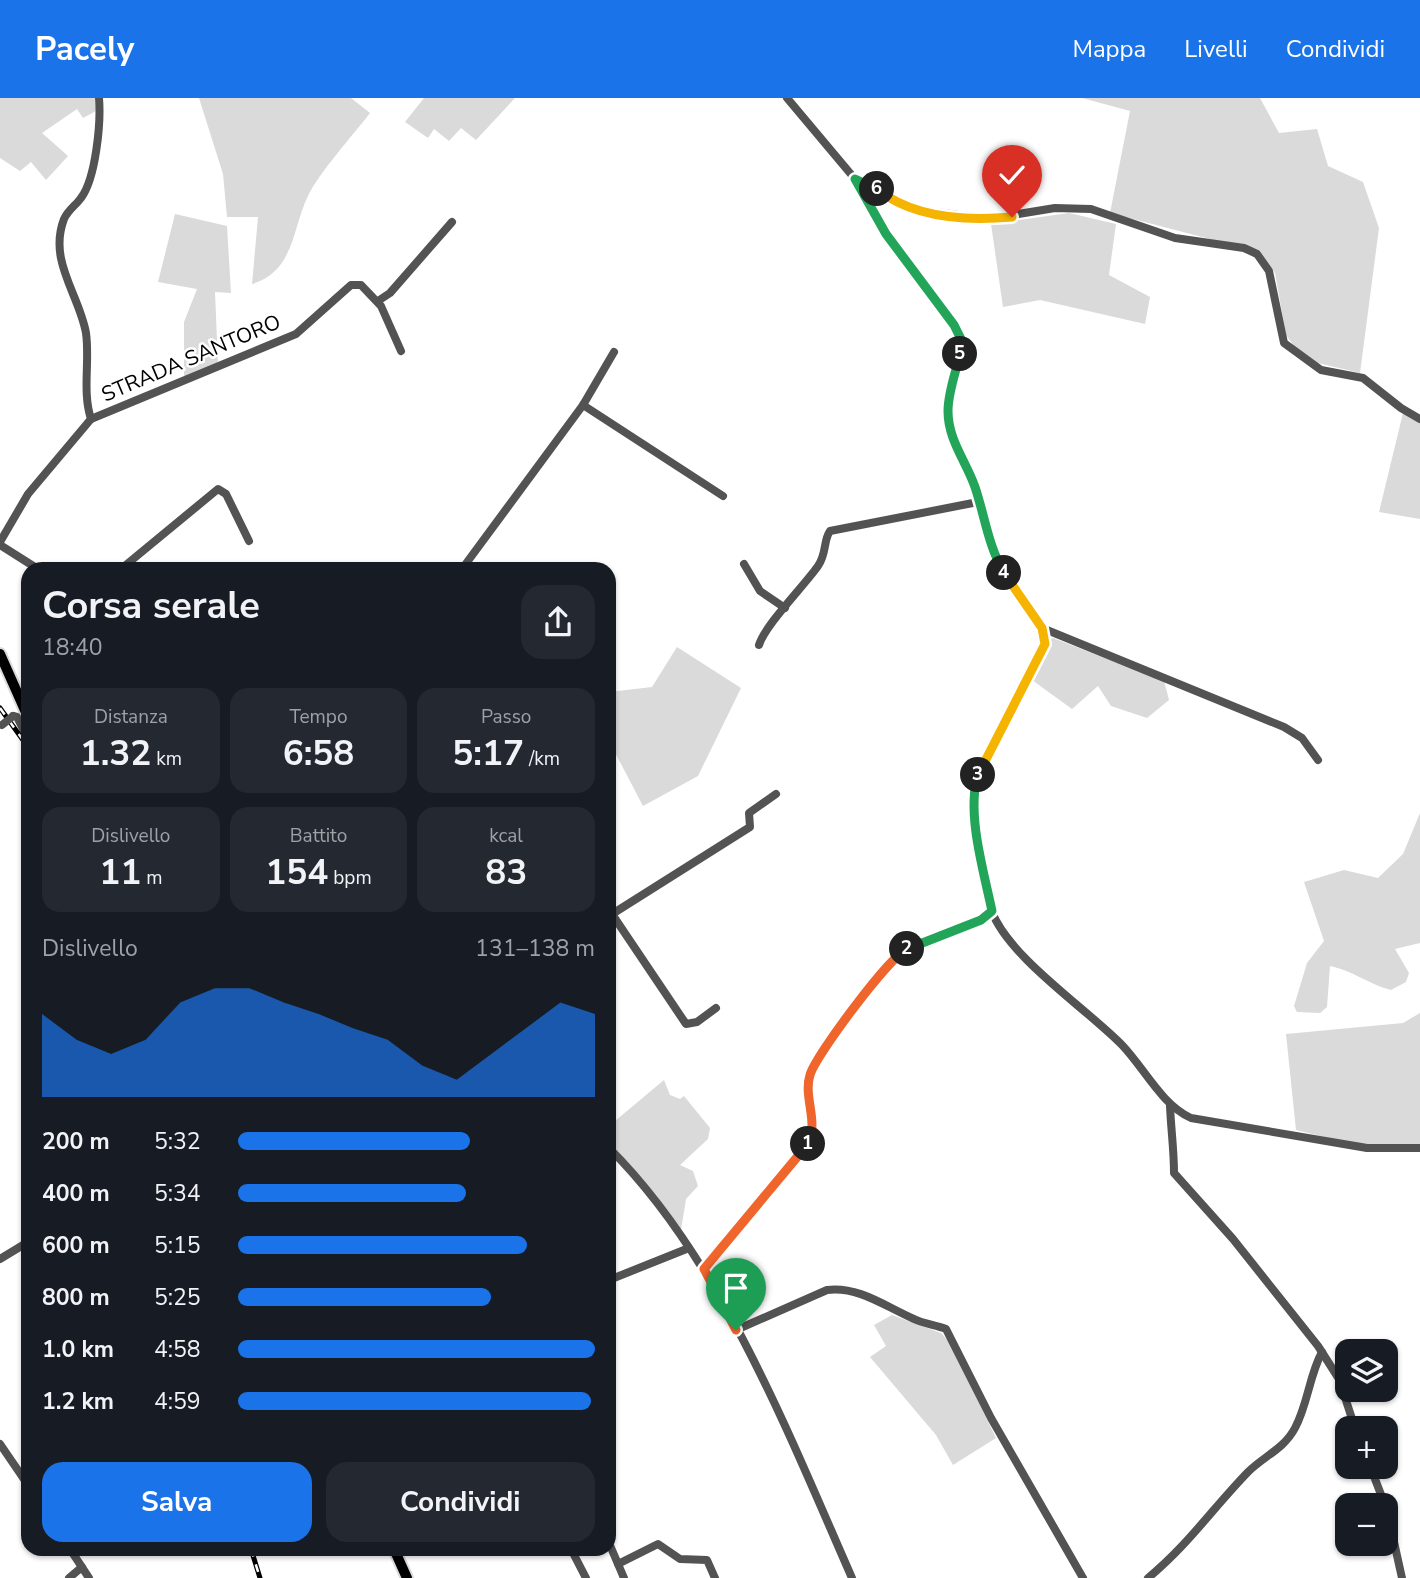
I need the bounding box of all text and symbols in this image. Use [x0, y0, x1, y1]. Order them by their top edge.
text: Pacely [35, 27, 134, 72]
text: Mappa [1072, 33, 1146, 65]
text: Livelli [1184, 33, 1248, 65]
text: Condividi [1286, 33, 1385, 65]
pin [982, 145, 1042, 217]
icon: check [993, 156, 1031, 194]
pin: 6 [860, 172, 894, 206]
text: 6 [871, 175, 882, 201]
street label: STRADA SANTORO [97, 308, 285, 408]
pin: 5 [942, 336, 978, 372]
text: 5 [954, 340, 965, 366]
pin: 4 [986, 556, 1021, 590]
text: 4 [998, 559, 1009, 585]
text: Corsa serale [42, 580, 260, 631]
button: share [521, 585, 595, 659]
text: 18:40 [42, 632, 102, 663]
text: Distanza [94, 704, 168, 730]
text: Tempo [289, 704, 347, 730]
text: Passo [481, 704, 531, 730]
text: 1.32 [80, 730, 151, 777]
text: 6:58 [283, 730, 354, 777]
text: 5:17 [452, 730, 524, 777]
text: km [151, 746, 182, 772]
text: /km [524, 746, 560, 772]
pin: 3 [960, 758, 996, 792]
text: 3 [972, 761, 983, 787]
text: Dislivello [91, 823, 170, 849]
text: Battito [290, 823, 347, 849]
text: kcal [489, 823, 523, 849]
text: 11 [99, 849, 141, 896]
text: 154 [265, 849, 328, 896]
text: 83 [485, 849, 527, 896]
text: m [141, 865, 162, 891]
text: bpm [328, 865, 372, 891]
pin: 2 [890, 932, 925, 966]
text: Dislivello [42, 933, 138, 964]
text: 131–138 m [475, 933, 595, 964]
text: 2 [901, 935, 912, 961]
text: 200 m [42, 1126, 110, 1157]
text: 5:32 [154, 1126, 201, 1157]
pin: 1 [790, 1126, 826, 1162]
text: 1 [802, 1130, 813, 1156]
text: 400 m [42, 1178, 110, 1209]
text: 5:34 [154, 1178, 201, 1209]
text: 600 m [42, 1230, 110, 1261]
text: 5:15 [154, 1230, 201, 1261]
pin [706, 1258, 766, 1330]
icon: arrive [717, 1269, 755, 1307]
text: 800 m [42, 1282, 110, 1313]
text: 5:25 [154, 1282, 201, 1313]
text: 1.0 km [42, 1334, 114, 1365]
text: 4:58 [154, 1334, 201, 1365]
map controls [1335, 1339, 1398, 1556]
button: layers [1335, 1339, 1398, 1402]
text: 1.2 km [42, 1386, 114, 1417]
text: 4:59 [154, 1386, 201, 1417]
button: + [1335, 1416, 1398, 1479]
button: Salva [42, 1462, 312, 1542]
button: Condividi [326, 1462, 595, 1542]
button: − [1335, 1493, 1398, 1556]

